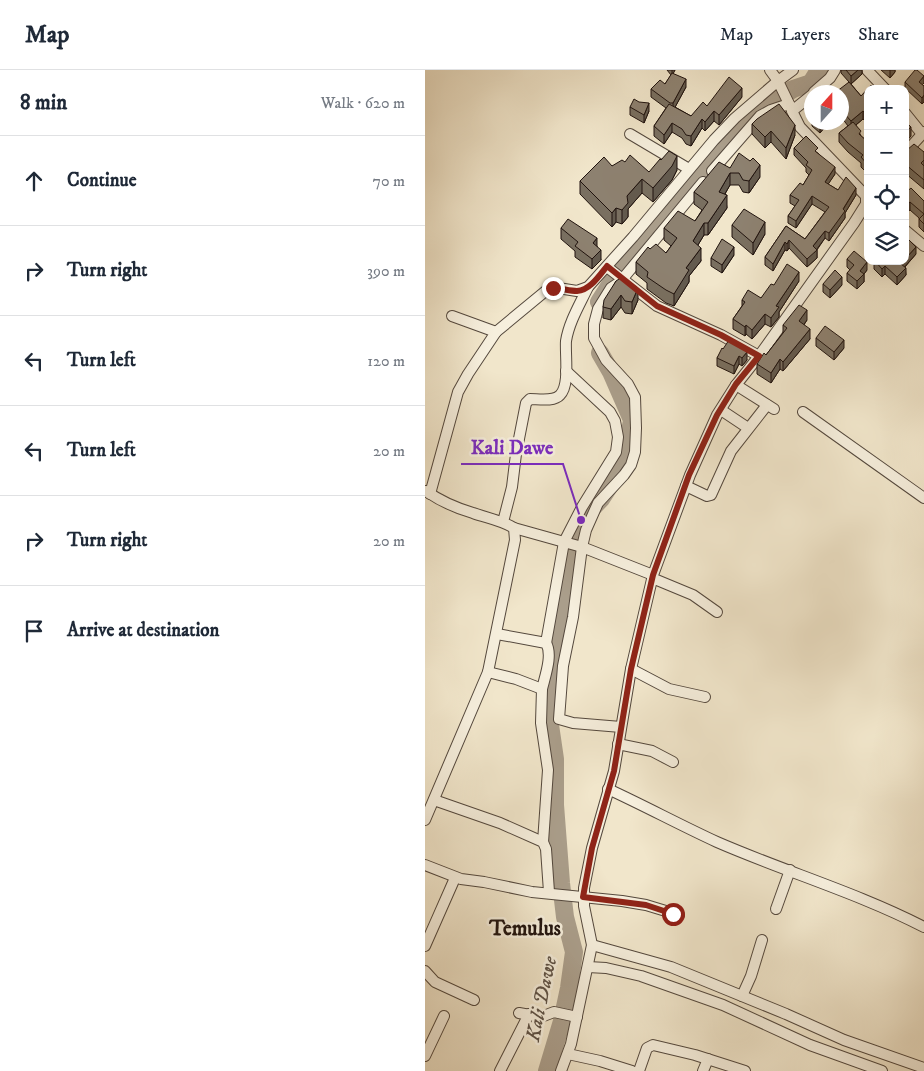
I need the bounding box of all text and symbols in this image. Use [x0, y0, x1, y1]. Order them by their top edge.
text: Map [25, 20, 69, 50]
text: Map [720, 24, 753, 46]
text: Layers [781, 24, 830, 46]
text: Share [858, 24, 899, 46]
north arrow [804, 85, 849, 130]
map controls [864, 85, 909, 265]
button: + [864, 85, 909, 130]
text: 8 min [20, 90, 67, 116]
text: Walk · 620 m [321, 93, 405, 113]
button: − [864, 130, 909, 175]
icon: ahead [20, 167, 48, 195]
text: Continue [67, 169, 137, 192]
text: 70 m [373, 171, 405, 191]
button: locate [864, 175, 909, 220]
button: layers [864, 220, 909, 265]
icon: right [20, 257, 48, 285]
text: Turn right [67, 259, 147, 282]
text: 390 m [367, 261, 405, 281]
route end [542, 277, 565, 300]
icon: left [20, 347, 48, 375]
text: Turn left [67, 349, 136, 372]
text: 120 m [367, 351, 405, 371]
callout: Kali Dawe [461, 429, 563, 464]
text: Kali Dawe [471, 436, 554, 461]
icon: left [20, 437, 48, 465]
text: Turn left [67, 439, 136, 462]
text: 20 m [373, 441, 405, 461]
icon: right [20, 527, 48, 555]
text: Turn right [67, 529, 147, 552]
text: 20 m [373, 531, 405, 551]
icon: arrive [20, 617, 48, 645]
text: Arrive at destination [67, 619, 219, 642]
route start [662, 903, 685, 926]
district label: Temulus [488, 916, 561, 942]
water label: Kali Dawe [521, 953, 563, 1045]

